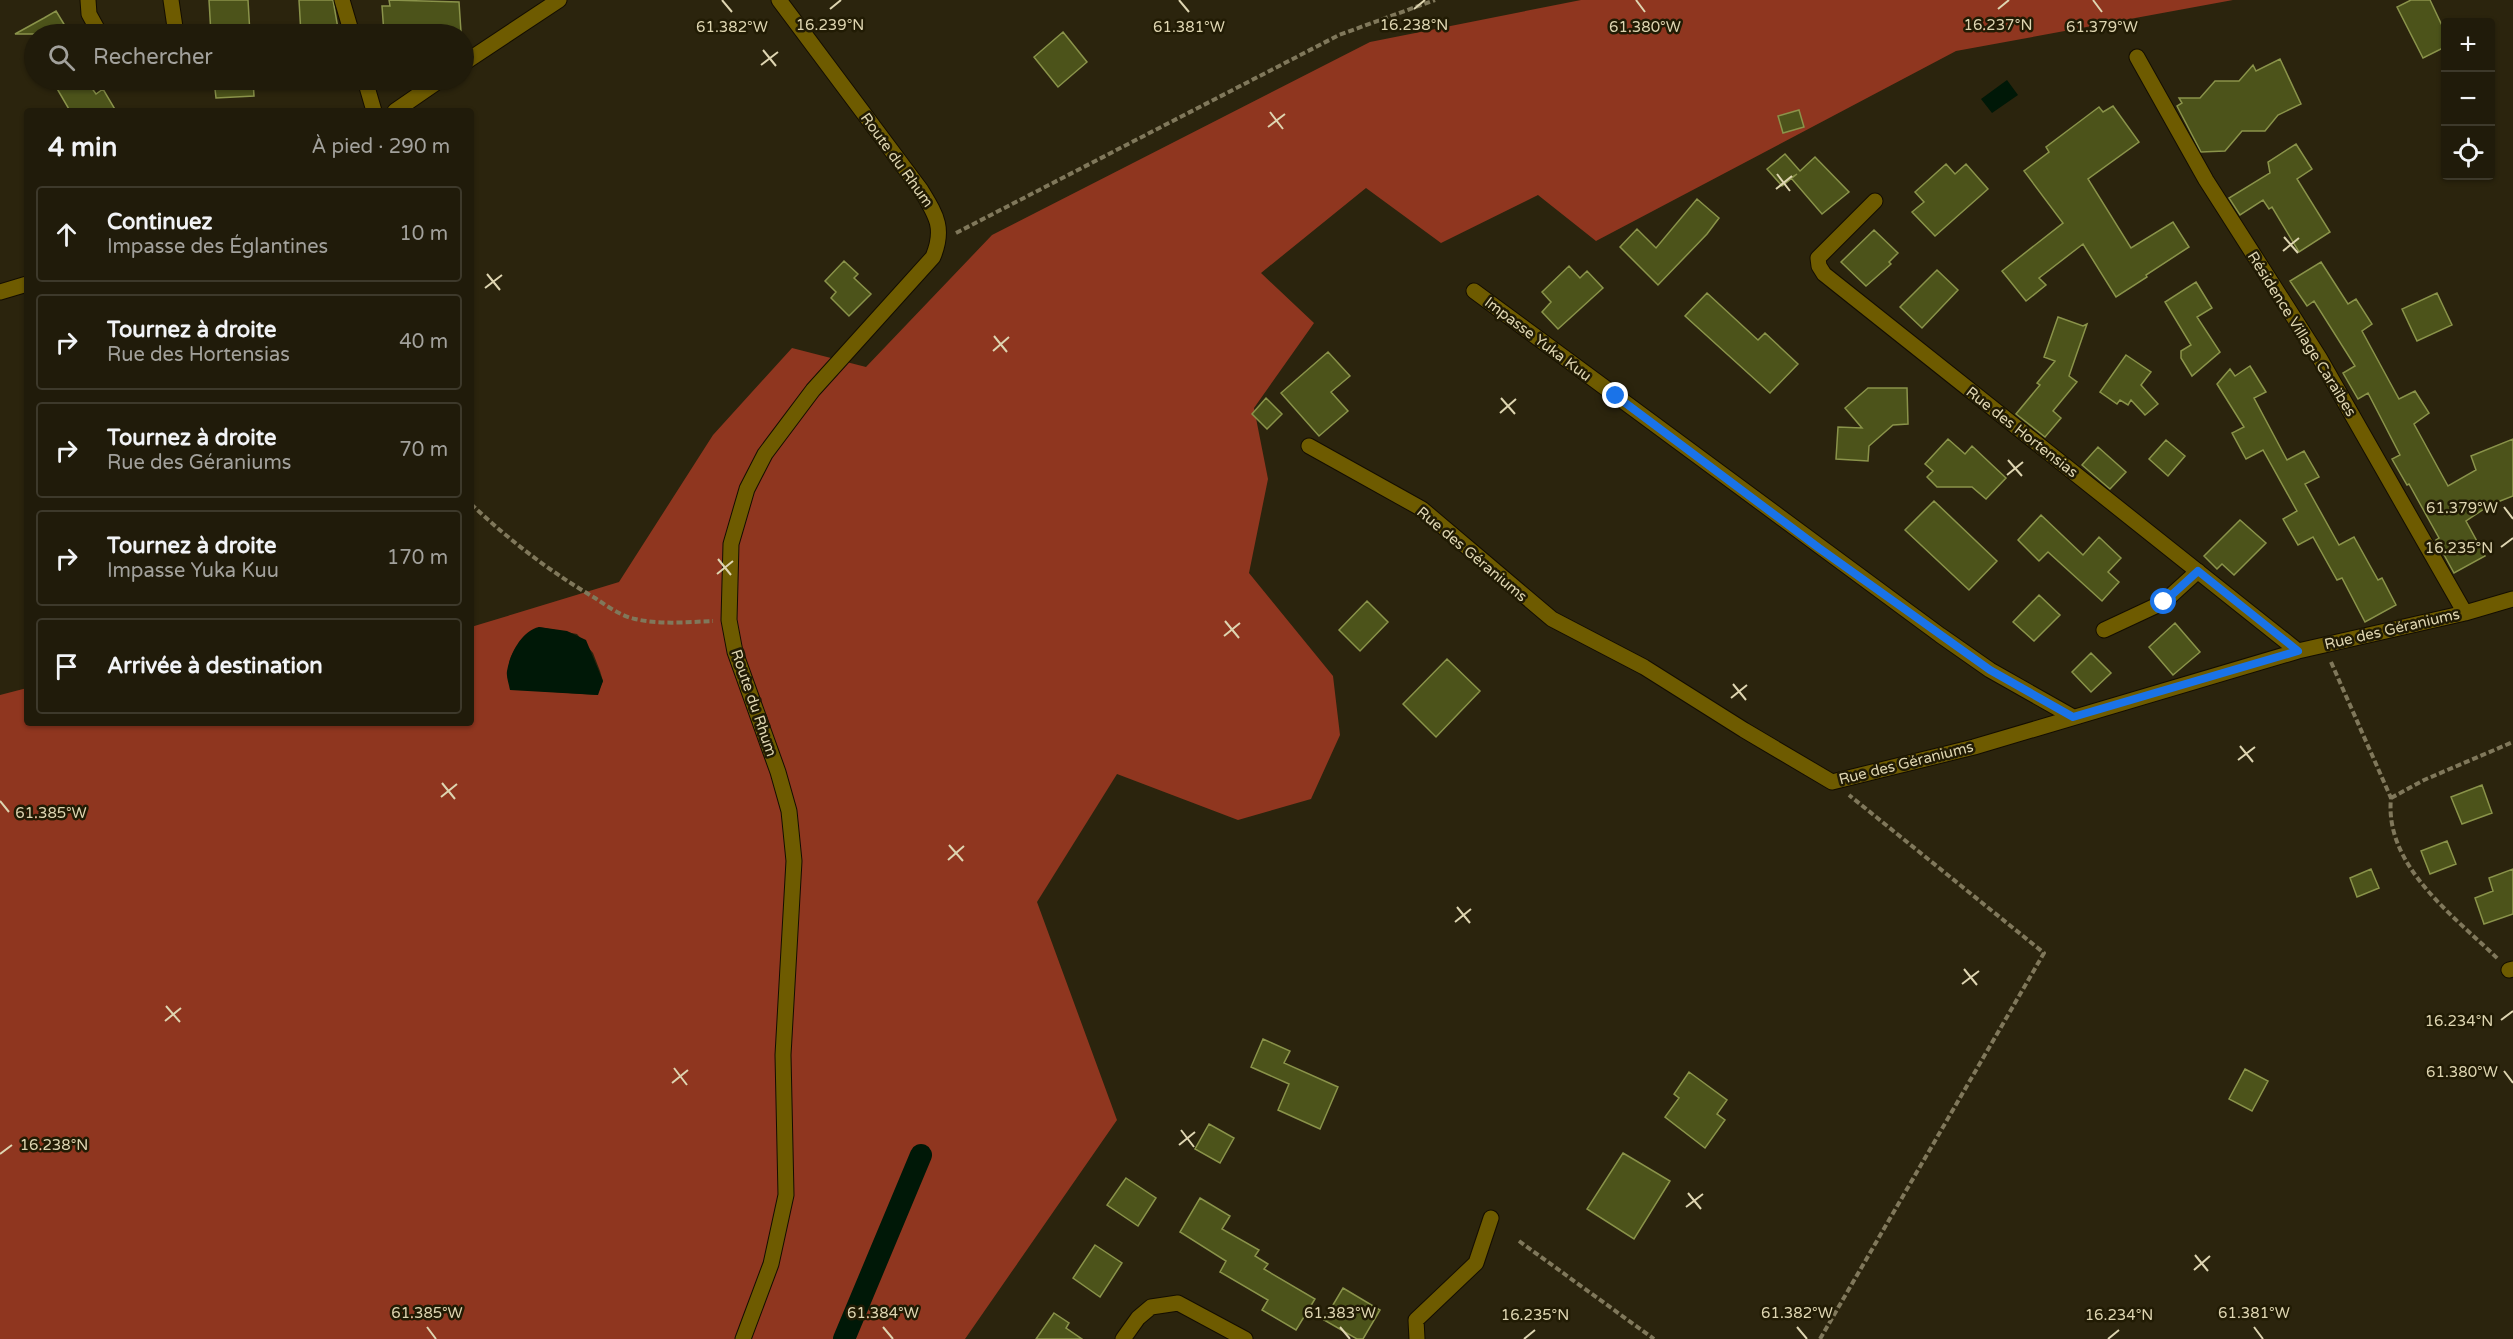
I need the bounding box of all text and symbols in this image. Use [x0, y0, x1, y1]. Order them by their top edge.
text: 16.239°N [796, 16, 864, 34]
text: 16.238°N [1380, 16, 1448, 34]
text: 16.237°N [1963, 16, 2033, 34]
text: 61.382°W [696, 18, 768, 36]
text: 61.381°W [1153, 18, 1225, 36]
text: 61.380°W [1609, 18, 1681, 36]
text: 61.379°W [2066, 18, 2138, 36]
map controls [2441, 18, 2495, 180]
button: + [2441, 18, 2495, 72]
search box [24, 24, 474, 90]
icon: search [45, 41, 78, 74]
text: Rechercher [93, 44, 213, 70]
button: − [2441, 72, 2495, 126]
street label: Route du Rhum [857, 109, 937, 211]
button: locate [2441, 126, 2495, 180]
text: 4 min [48, 132, 117, 163]
text: À pied · 290 m [312, 135, 450, 159]
text: Continuez [107, 209, 212, 235]
icon: ahead [50, 218, 83, 251]
text: 10 m [399, 222, 448, 246]
text: Impasse des Églantines [107, 235, 328, 259]
street label: Résidence Village Caraïbes [2244, 248, 2360, 420]
street label: Impasse Yuka Kuu [1481, 293, 1595, 385]
text: Tournez à droite [107, 317, 276, 343]
icon: right [50, 326, 83, 359]
text: 40 m [399, 330, 448, 354]
text: Rue des Hortensias [107, 343, 290, 367]
route end [1602, 382, 1628, 408]
street label: Rue des Hortensias [1962, 383, 2082, 481]
text: Tournez à droite [107, 425, 276, 451]
icon: right [50, 434, 83, 467]
text: 70 m [399, 438, 448, 462]
text: Rue des Géraniums [107, 451, 291, 475]
text: 61.379°W [2426, 499, 2498, 517]
street label: Rue des Géraniums [1413, 503, 1531, 605]
text: Tournez à droite [107, 533, 276, 559]
text: 16.235°N [2425, 539, 2493, 557]
icon: right [50, 542, 83, 575]
text: 170 m [387, 546, 448, 570]
text: Impasse Yuka Kuu [107, 559, 279, 583]
route start [2150, 588, 2176, 614]
street label: Rue des Géraniums [2323, 605, 2461, 653]
street label: Route du Rhum [727, 647, 781, 759]
icon: arrive [50, 650, 83, 683]
text: Arrivée à destination [107, 653, 323, 679]
street label: Rue des Géraniums [1837, 738, 1975, 788]
text: 61.385°W [15, 804, 87, 822]
text: 16.234°N [2425, 1012, 2493, 1030]
text: 61.380°W [2426, 1063, 2498, 1081]
text: 16.238°N [20, 1136, 88, 1154]
text: 61.385°W [391, 1304, 463, 1322]
text: 61.384°W [847, 1304, 919, 1322]
text: 61.383°W [1304, 1304, 1376, 1322]
text: 61.382°W [1761, 1304, 1833, 1322]
text: 61.381°W [2218, 1304, 2290, 1322]
text: 16.235°N [1501, 1306, 1569, 1324]
text: 16.234°N [2085, 1306, 2153, 1324]

